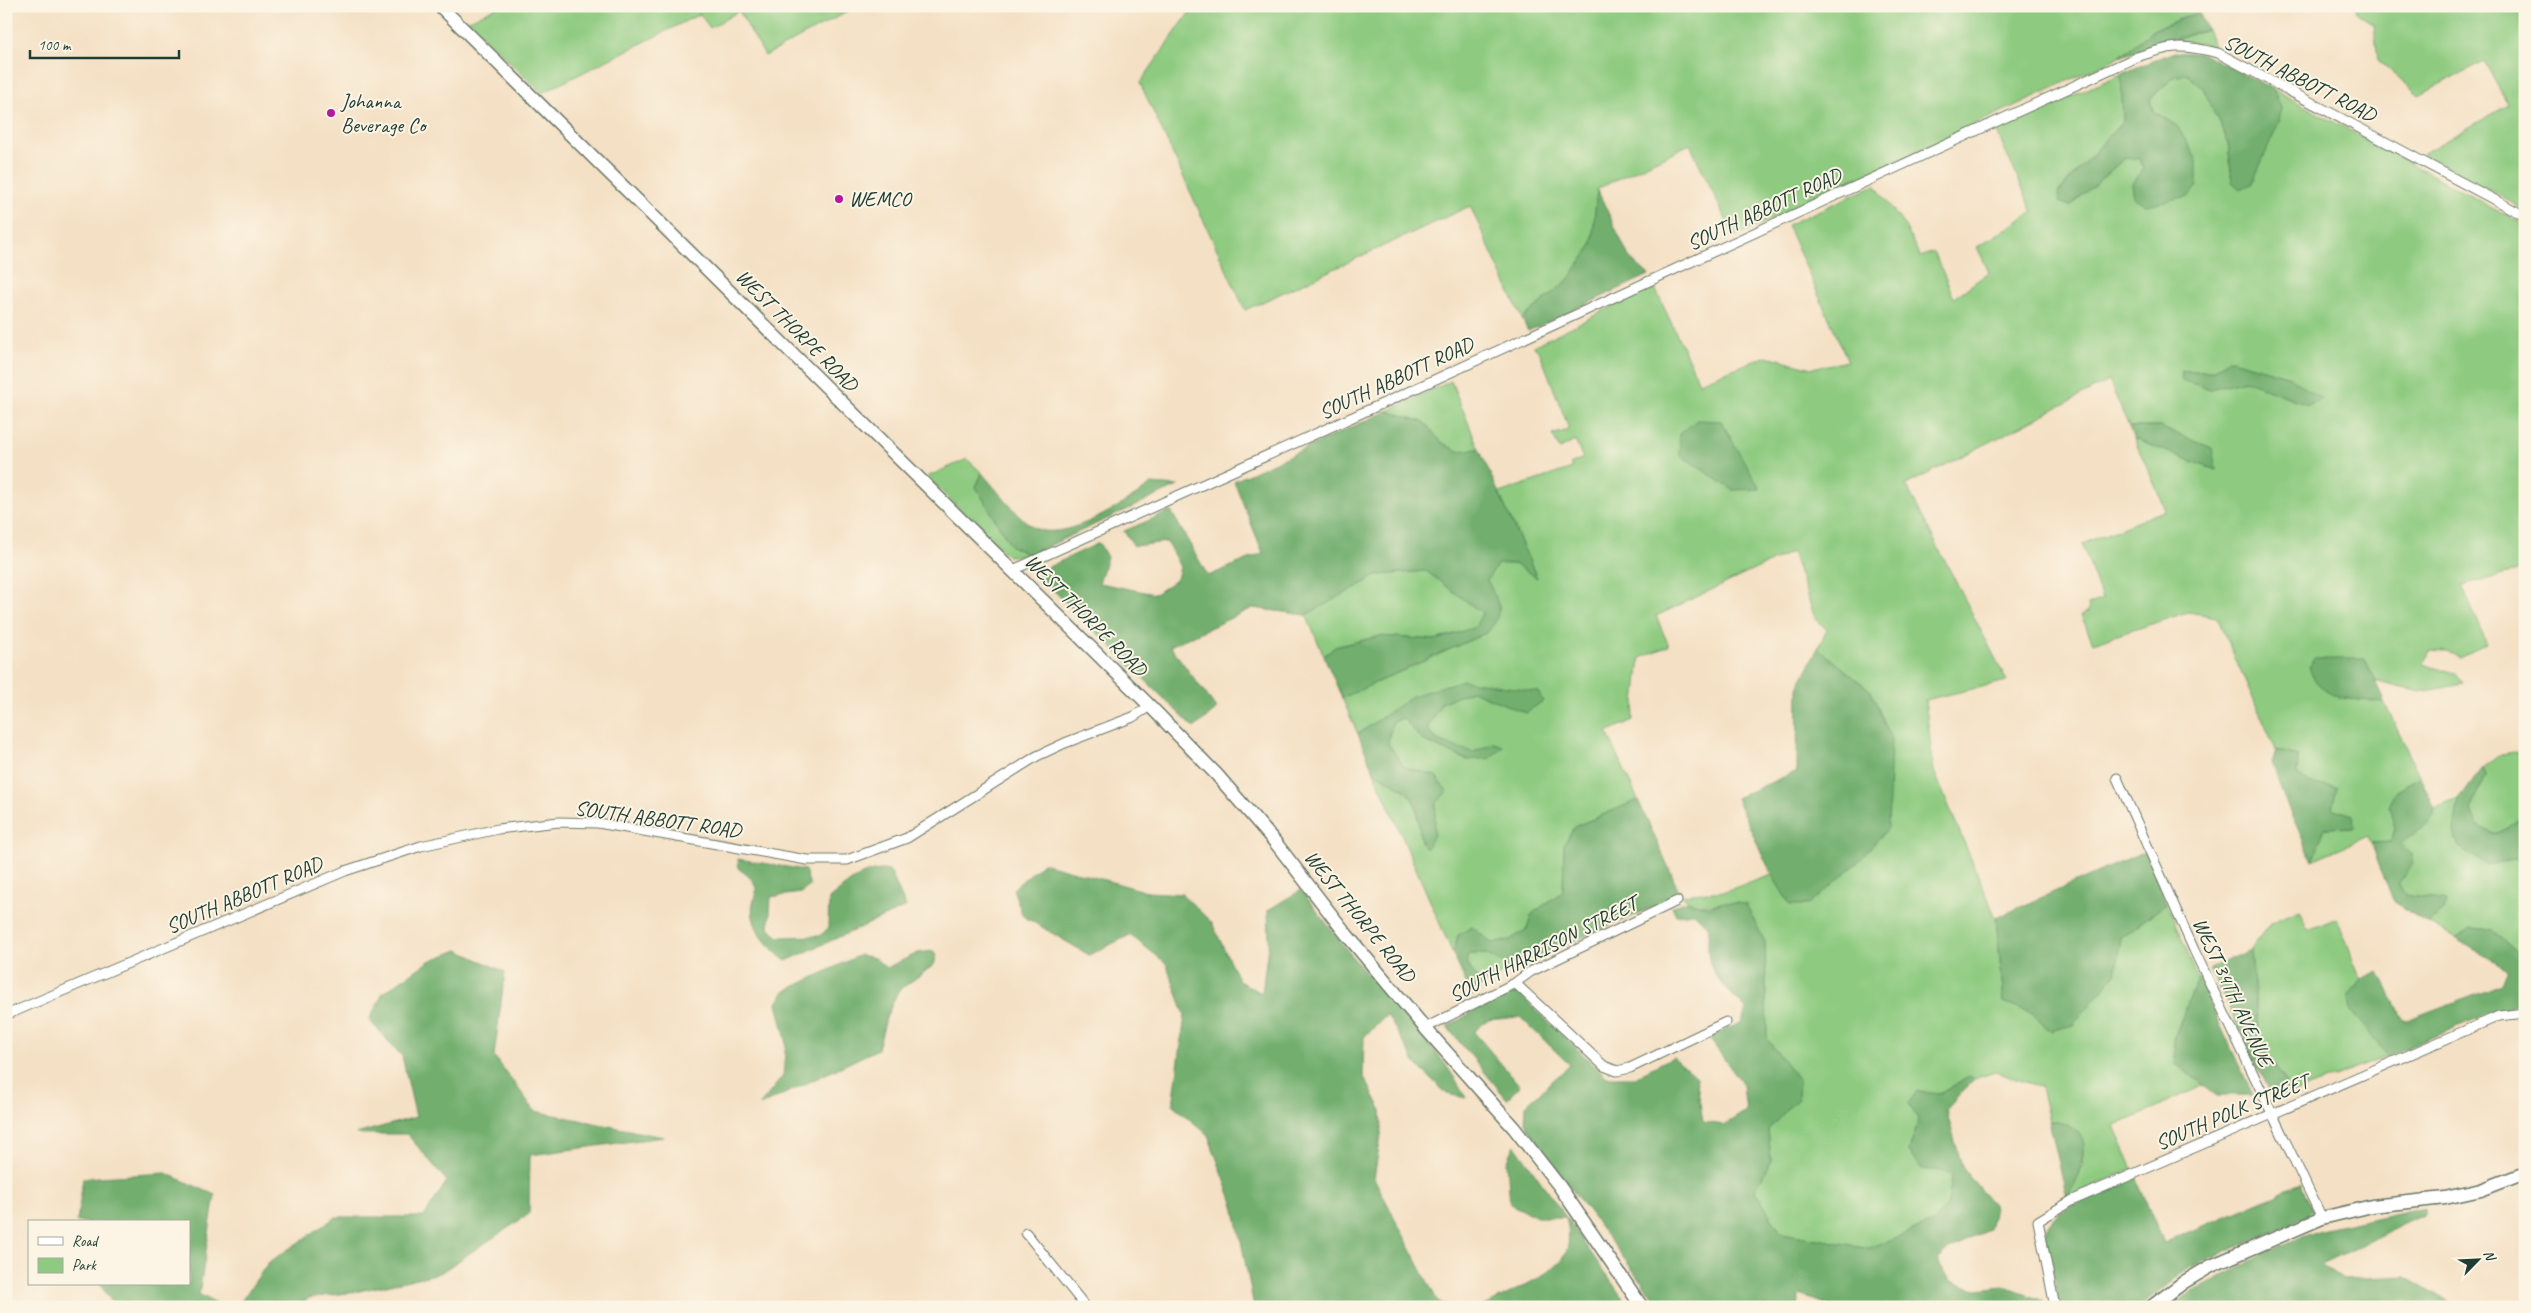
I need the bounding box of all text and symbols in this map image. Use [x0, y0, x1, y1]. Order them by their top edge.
scale bar [30, 28, 179, 60]
street label: SOUTH ABBOTT ROAD [2220, 28, 2382, 128]
text: 100 m [38, 36, 72, 55]
place label: Johanna Beverage Co [340, 88, 428, 138]
marker: Johanna Beverage Co [325, 107, 337, 119]
street label: SOUTH ABBOTT ROAD [1683, 161, 1847, 256]
place label: WEMCO [849, 186, 913, 212]
marker: WEMCO [833, 193, 845, 205]
street label: WEST THORPE ROAD [730, 263, 865, 398]
street label: SOUTH ABBOTT ROAD [1315, 330, 1479, 425]
street label: WEST THORPE ROAD [1019, 548, 1154, 683]
street label: SOUTH ABBOTT ROAD [573, 794, 744, 844]
street label: WEST THORPE ROAD [1299, 845, 1422, 989]
street label: SOUTH ABBOTT ROAD [162, 850, 328, 940]
street label: SOUTH HARRISON STREET [1444, 888, 1646, 1008]
street label: WEST 34TH AVENUE [2187, 914, 2280, 1073]
street label: SOUTH POLK STREET [2151, 1066, 2317, 1156]
legend [28, 1220, 190, 1286]
text: Road [72, 1232, 99, 1251]
north arrow [2454, 1236, 2504, 1286]
text: N [2480, 1247, 2500, 1264]
text: Park [72, 1256, 97, 1275]

